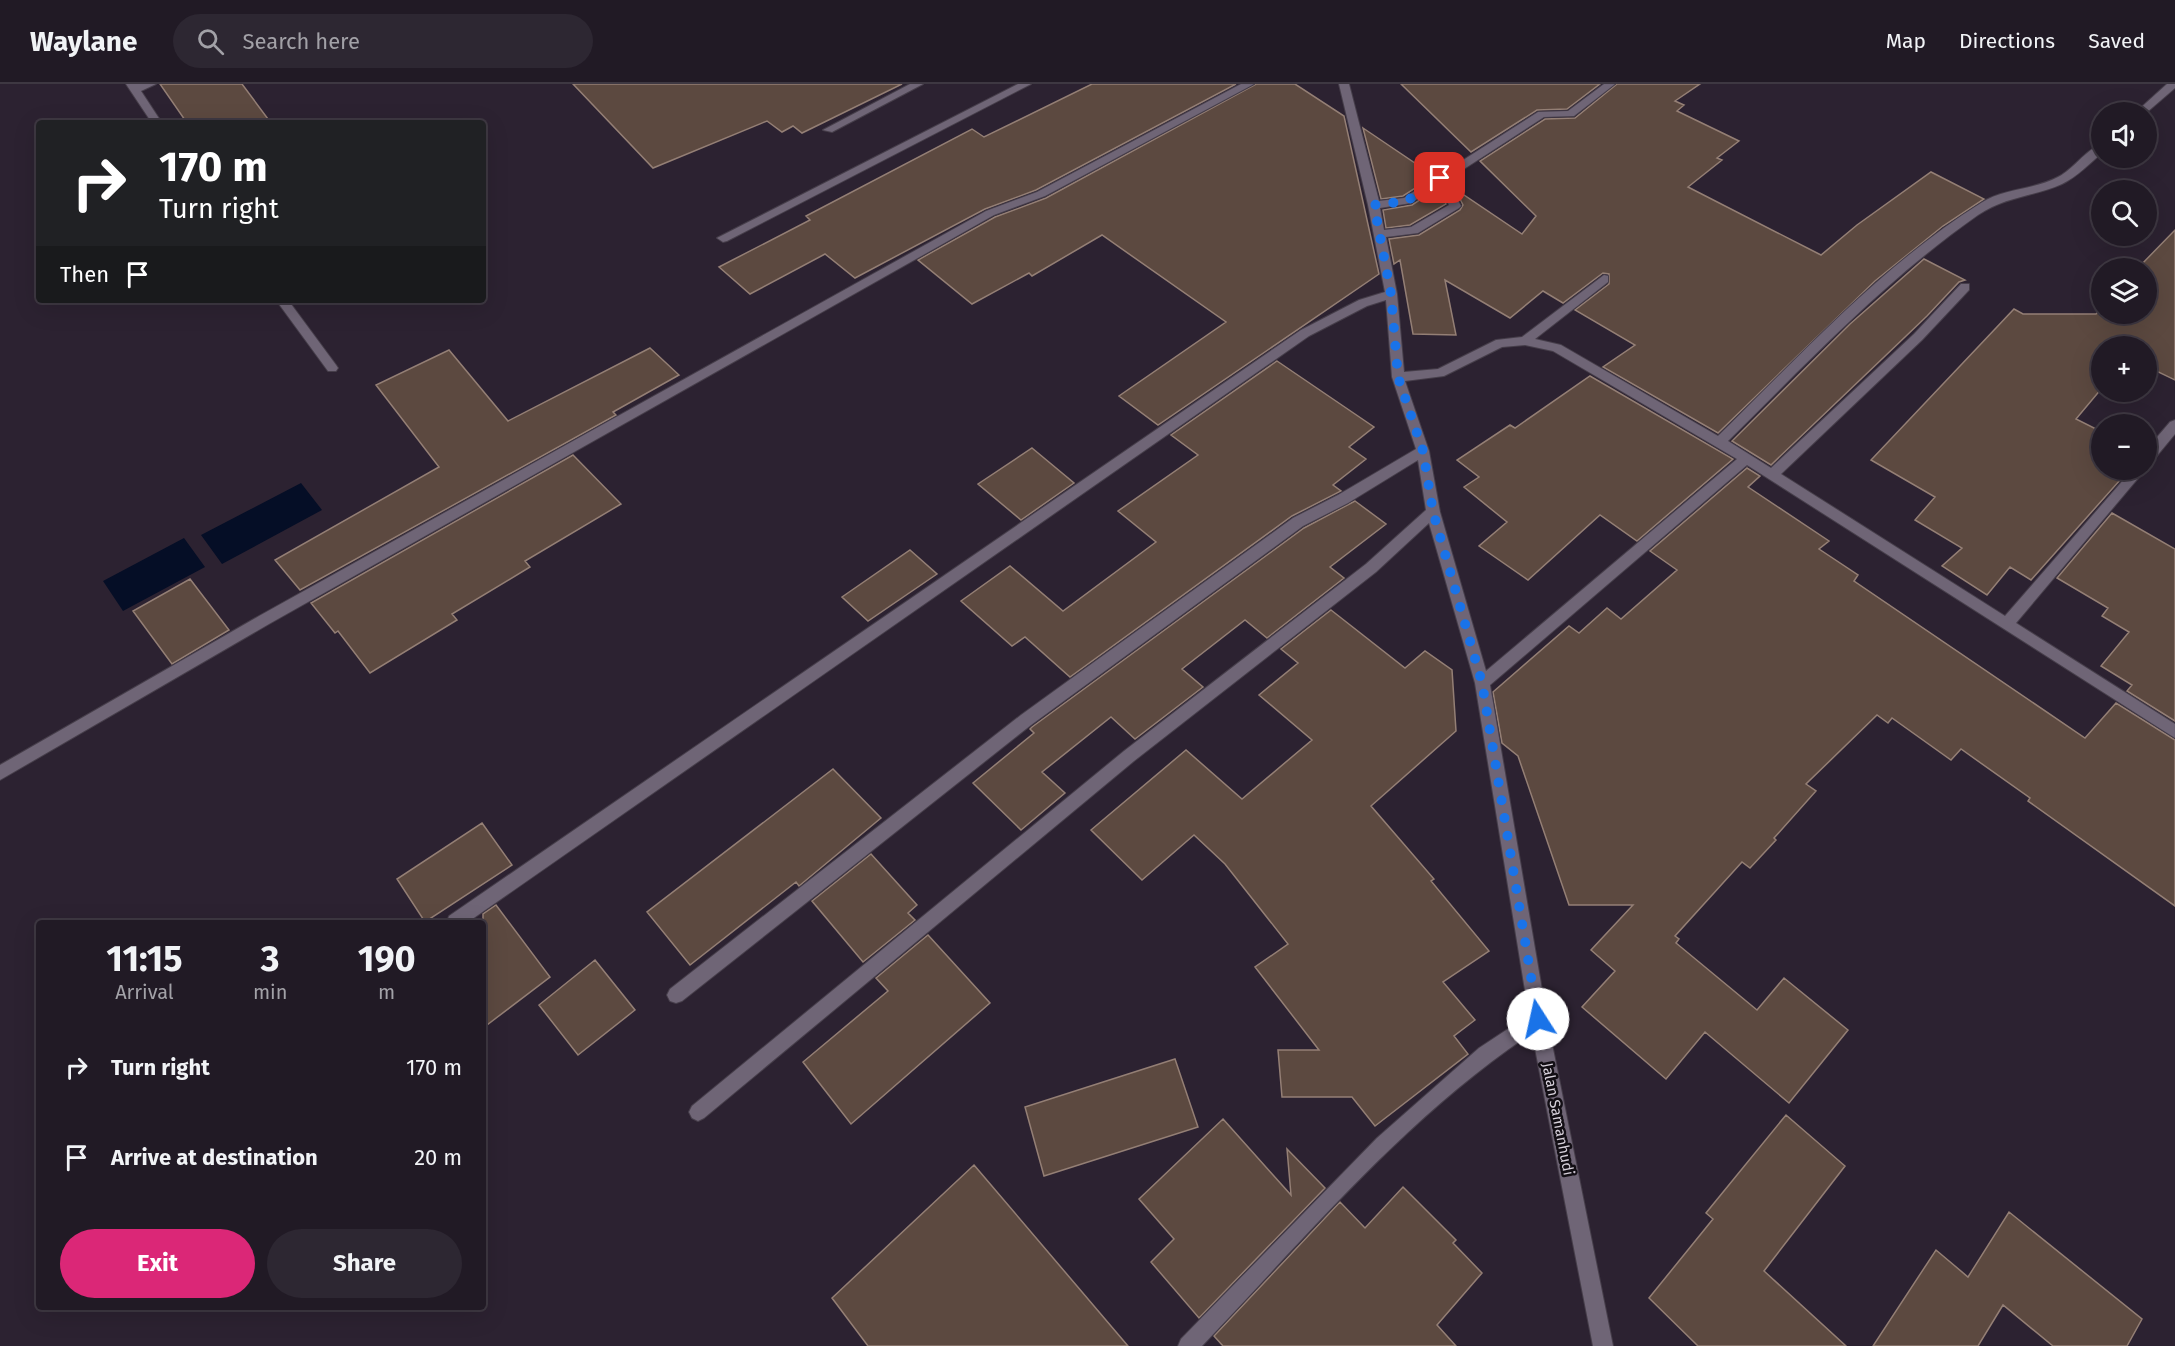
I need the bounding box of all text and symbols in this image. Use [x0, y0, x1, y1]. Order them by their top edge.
search box [173, 14, 593, 68]
text: Waylane [30, 25, 137, 58]
icon: search [194, 25, 227, 58]
text: Search here [242, 28, 360, 55]
text: Map [1886, 28, 1926, 54]
text: Directions [1959, 28, 2055, 54]
text: Saved [2088, 28, 2145, 54]
map controls [2091, 102, 2157, 480]
button: sound [2091, 102, 2157, 168]
text: 170 m [159, 142, 268, 192]
icon: right [60, 144, 138, 222]
pin [1414, 152, 1465, 203]
icon: arrive [1423, 161, 1456, 194]
button: search [2091, 180, 2157, 246]
text: Turn right [159, 193, 279, 225]
icon: arrive [121, 258, 154, 291]
button: layers [2091, 258, 2157, 324]
text: Then [60, 261, 109, 288]
button: + [2091, 336, 2157, 402]
button: − [2091, 414, 2157, 480]
text: 11:15 [106, 937, 183, 981]
text: 3 [261, 937, 279, 981]
text: 190 [358, 937, 416, 981]
text: Arrival [115, 980, 174, 1004]
text: min [253, 980, 287, 1004]
text: m [378, 980, 395, 1004]
position arrow [1506, 987, 1570, 1051]
icon: right [60, 1051, 93, 1084]
text: Turn right [111, 1054, 210, 1081]
text: 170 m [406, 1054, 462, 1081]
street label: Jalan Samanhudi [1538, 1061, 1578, 1177]
icon: arrive [60, 1141, 93, 1174]
text: Arrive at destination [111, 1144, 318, 1171]
text: 20 m [414, 1144, 462, 1171]
button: Exit [60, 1229, 255, 1298]
button: Share [267, 1229, 462, 1298]

